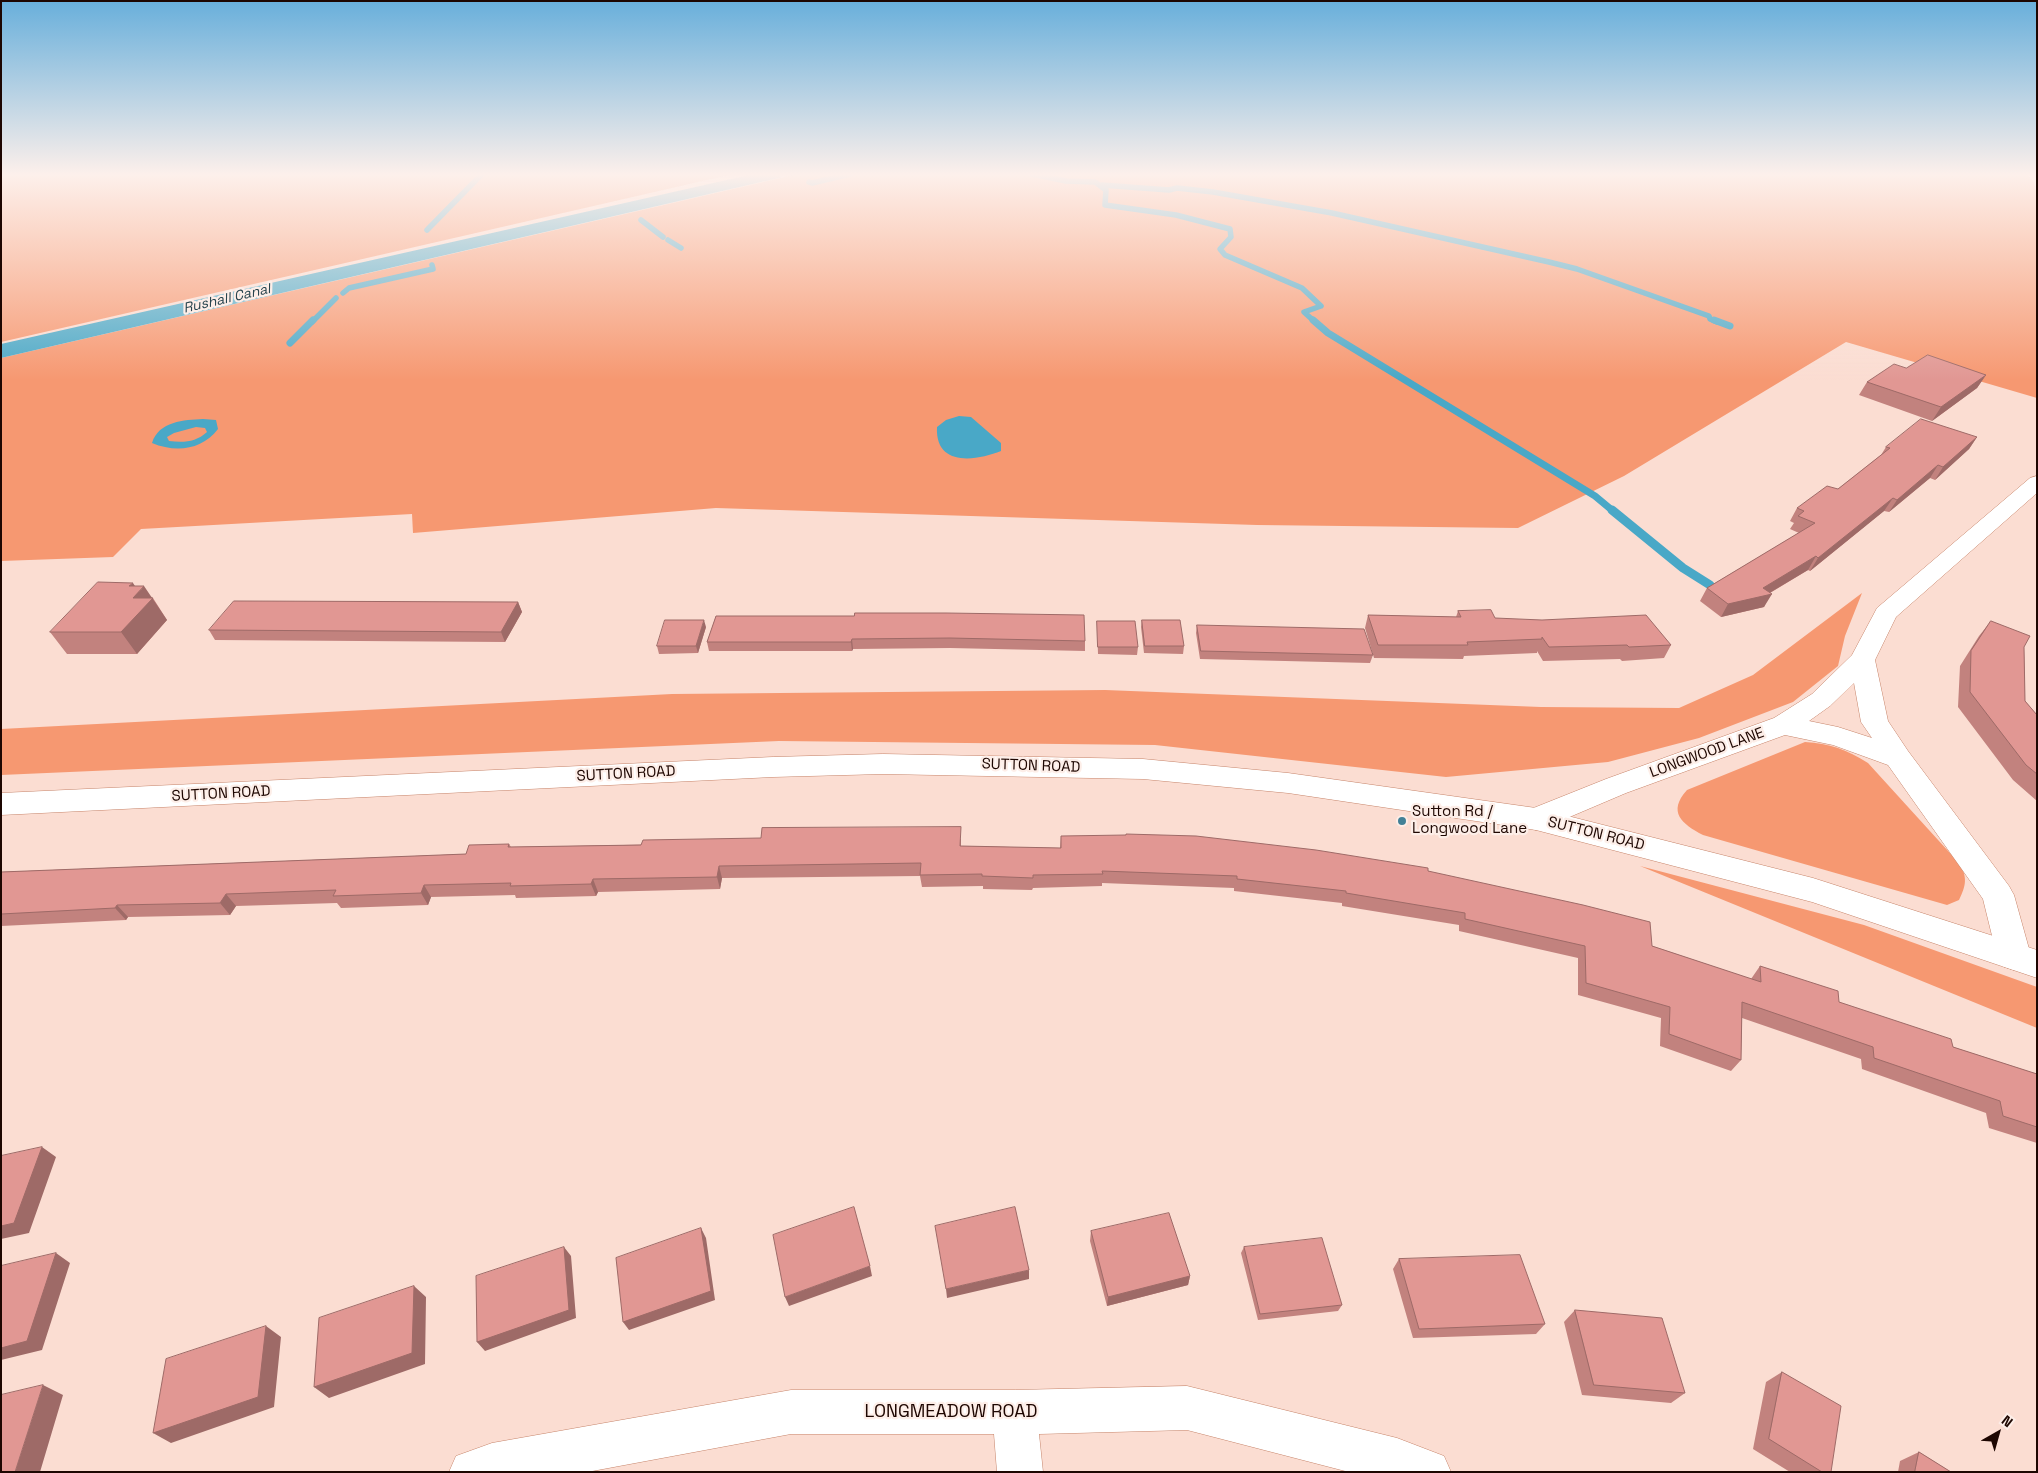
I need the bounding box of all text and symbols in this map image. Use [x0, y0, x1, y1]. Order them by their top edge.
water label: Rushall Canal [182, 281, 272, 317]
street label: LONGWOOD LANE [1647, 724, 1767, 782]
street label: SUTTON ROAD [981, 755, 1081, 777]
street label: SUTTON ROAD [576, 762, 676, 786]
street label: SUTTON ROAD [171, 782, 271, 806]
place label: Sutton Rd / Longwood Lane [1412, 803, 1527, 838]
street label: SUTTON ROAD [1546, 813, 1646, 855]
marker: Sutton Rd / Longwood Lane [1396, 815, 1408, 827]
street label: LONGMEADOW ROAD [864, 1401, 1038, 1423]
north arrow [1973, 1408, 2023, 1458]
text: N [1998, 1411, 2016, 1431]

